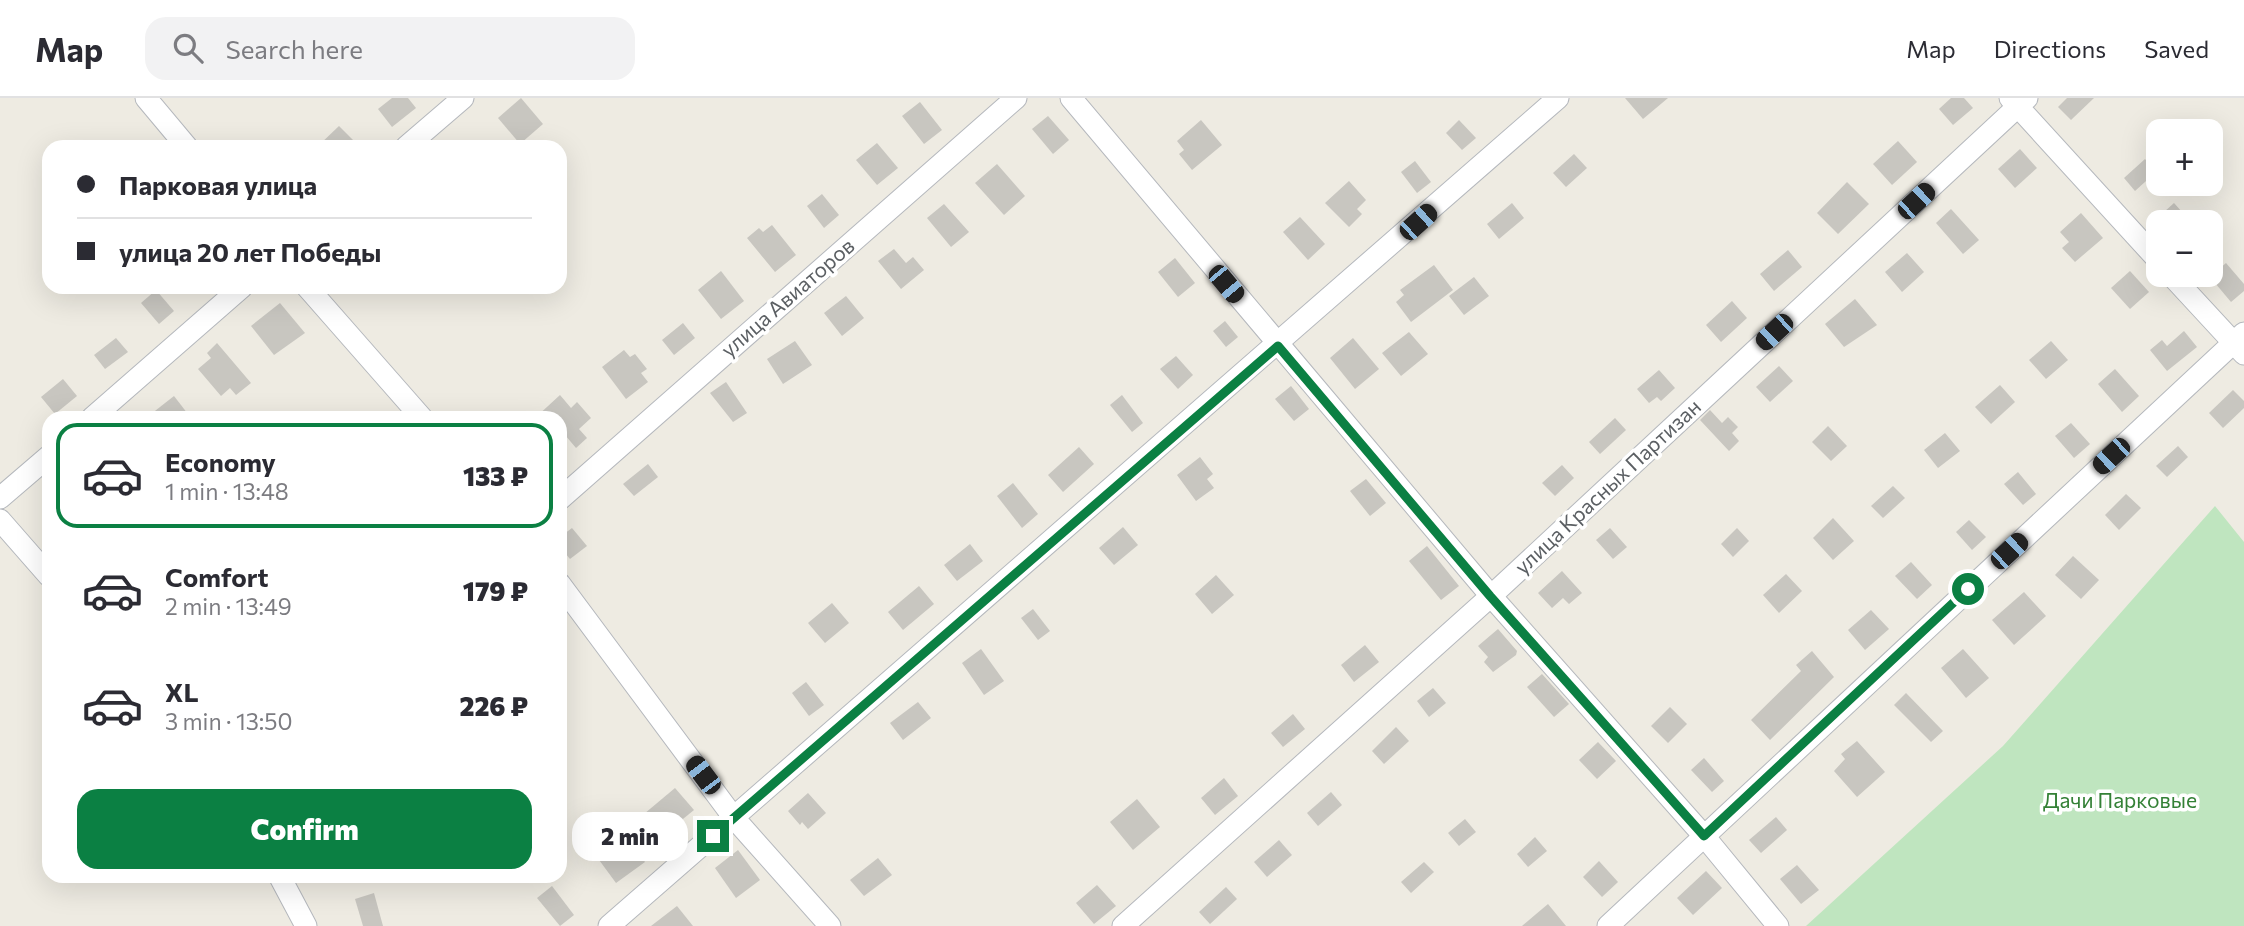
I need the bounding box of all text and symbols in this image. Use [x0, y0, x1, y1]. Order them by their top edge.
search box [145, 17, 635, 80]
text: Map [35, 28, 103, 69]
icon: search [169, 29, 207, 67]
text: Search here [225, 33, 363, 64]
text: Map [1906, 34, 1956, 63]
text: Directions [1994, 34, 2106, 63]
text: Saved [2144, 34, 2209, 63]
map controls [2146, 119, 2223, 287]
button: + [2146, 119, 2223, 196]
text: Парковая улица [119, 169, 317, 200]
car [1894, 179, 1939, 223]
car [1396, 200, 1441, 244]
button: − [2146, 210, 2223, 287]
street label: улица Авиаторов [715, 232, 859, 361]
text: улица 20 лет Победы [119, 236, 381, 267]
car [1205, 261, 1248, 307]
car [1752, 310, 1797, 354]
street label: улица Красных Партизан [1509, 393, 1705, 579]
car [2089, 434, 2134, 478]
icon: car [81, 444, 144, 507]
text: Economy [165, 446, 276, 477]
text: 133 ₽ [463, 460, 528, 491]
text: 1 min · 13:48 [165, 477, 289, 505]
car [1987, 529, 2032, 573]
icon: car [81, 559, 144, 622]
text: Comfort [165, 561, 268, 592]
route start [1952, 573, 1984, 605]
text: 179 ₽ [463, 575, 528, 606]
text: 2 min · 13:49 [165, 592, 292, 620]
icon: car [81, 674, 144, 737]
text: XL [165, 676, 199, 707]
text: 226 ₽ [459, 690, 528, 721]
text: 3 min · 13:50 [165, 707, 293, 735]
car [682, 752, 725, 798]
park label: Дачи Парковые [2043, 787, 2197, 812]
button: Confirm [77, 789, 532, 869]
callout: 2 min [573, 812, 688, 860]
route end [697, 820, 729, 852]
text: 2 min [601, 822, 659, 850]

